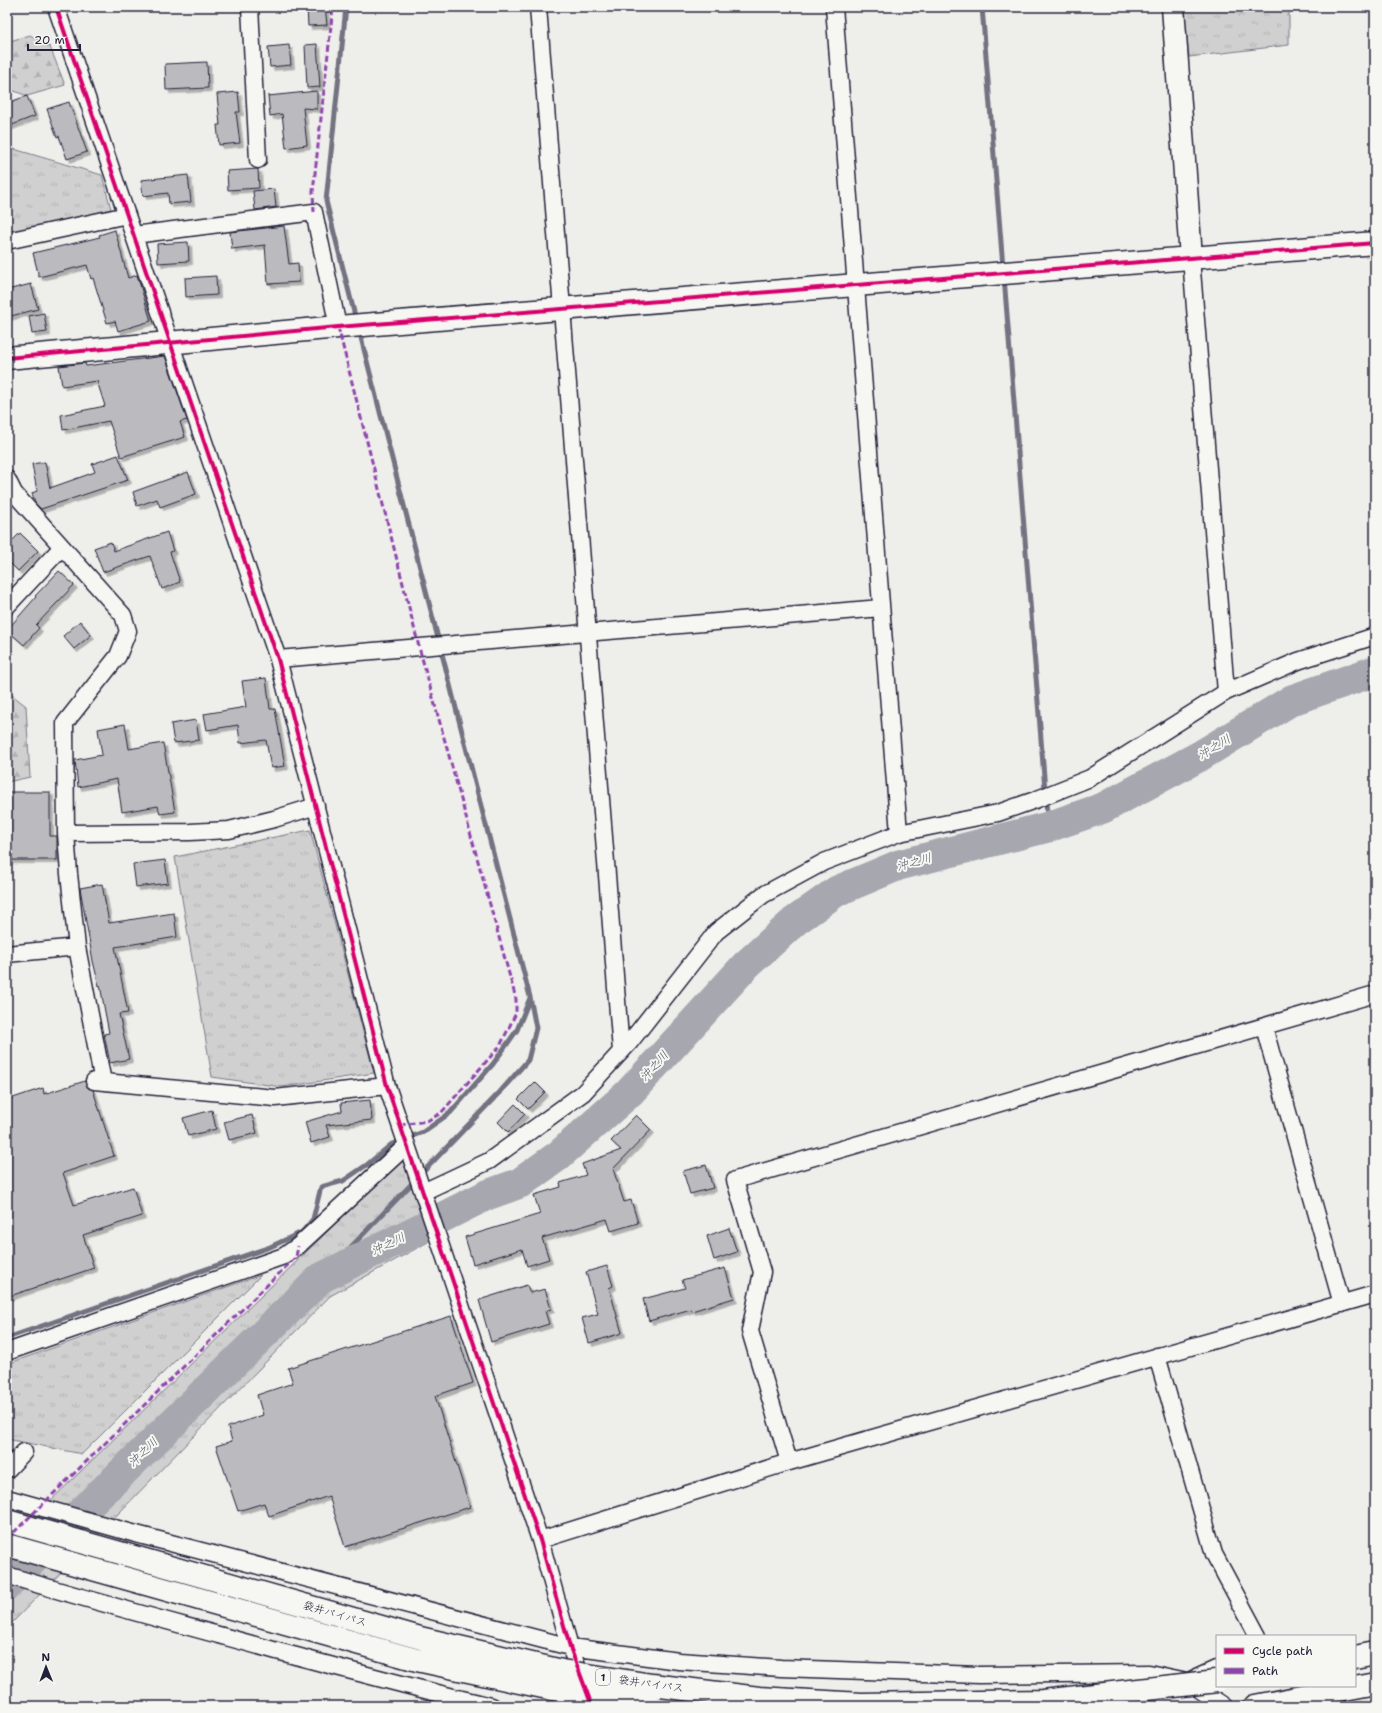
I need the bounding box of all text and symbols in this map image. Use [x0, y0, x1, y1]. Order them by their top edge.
scale bar [28, 26, 80, 52]
text: 20 m [34, 32, 65, 48]
water label: 沖之川 [1194, 731, 1234, 763]
water label: 沖之川 [894, 849, 934, 875]
water label: 沖之川 [636, 1047, 672, 1085]
water label: 沖之川 [368, 1229, 408, 1259]
water label: 沖之川 [124, 1434, 162, 1470]
street label: 袋井バイパス [301, 1598, 369, 1630]
legend [1216, 1635, 1356, 1687]
text: Cycle path [1252, 1643, 1313, 1659]
north arrow [26, 1647, 66, 1687]
text: N [41, 1650, 51, 1665]
text: Path [1252, 1663, 1278, 1679]
road number: 1 [596, 1669, 610, 1685]
street label: 袋井バイパス [617, 1672, 685, 1696]

